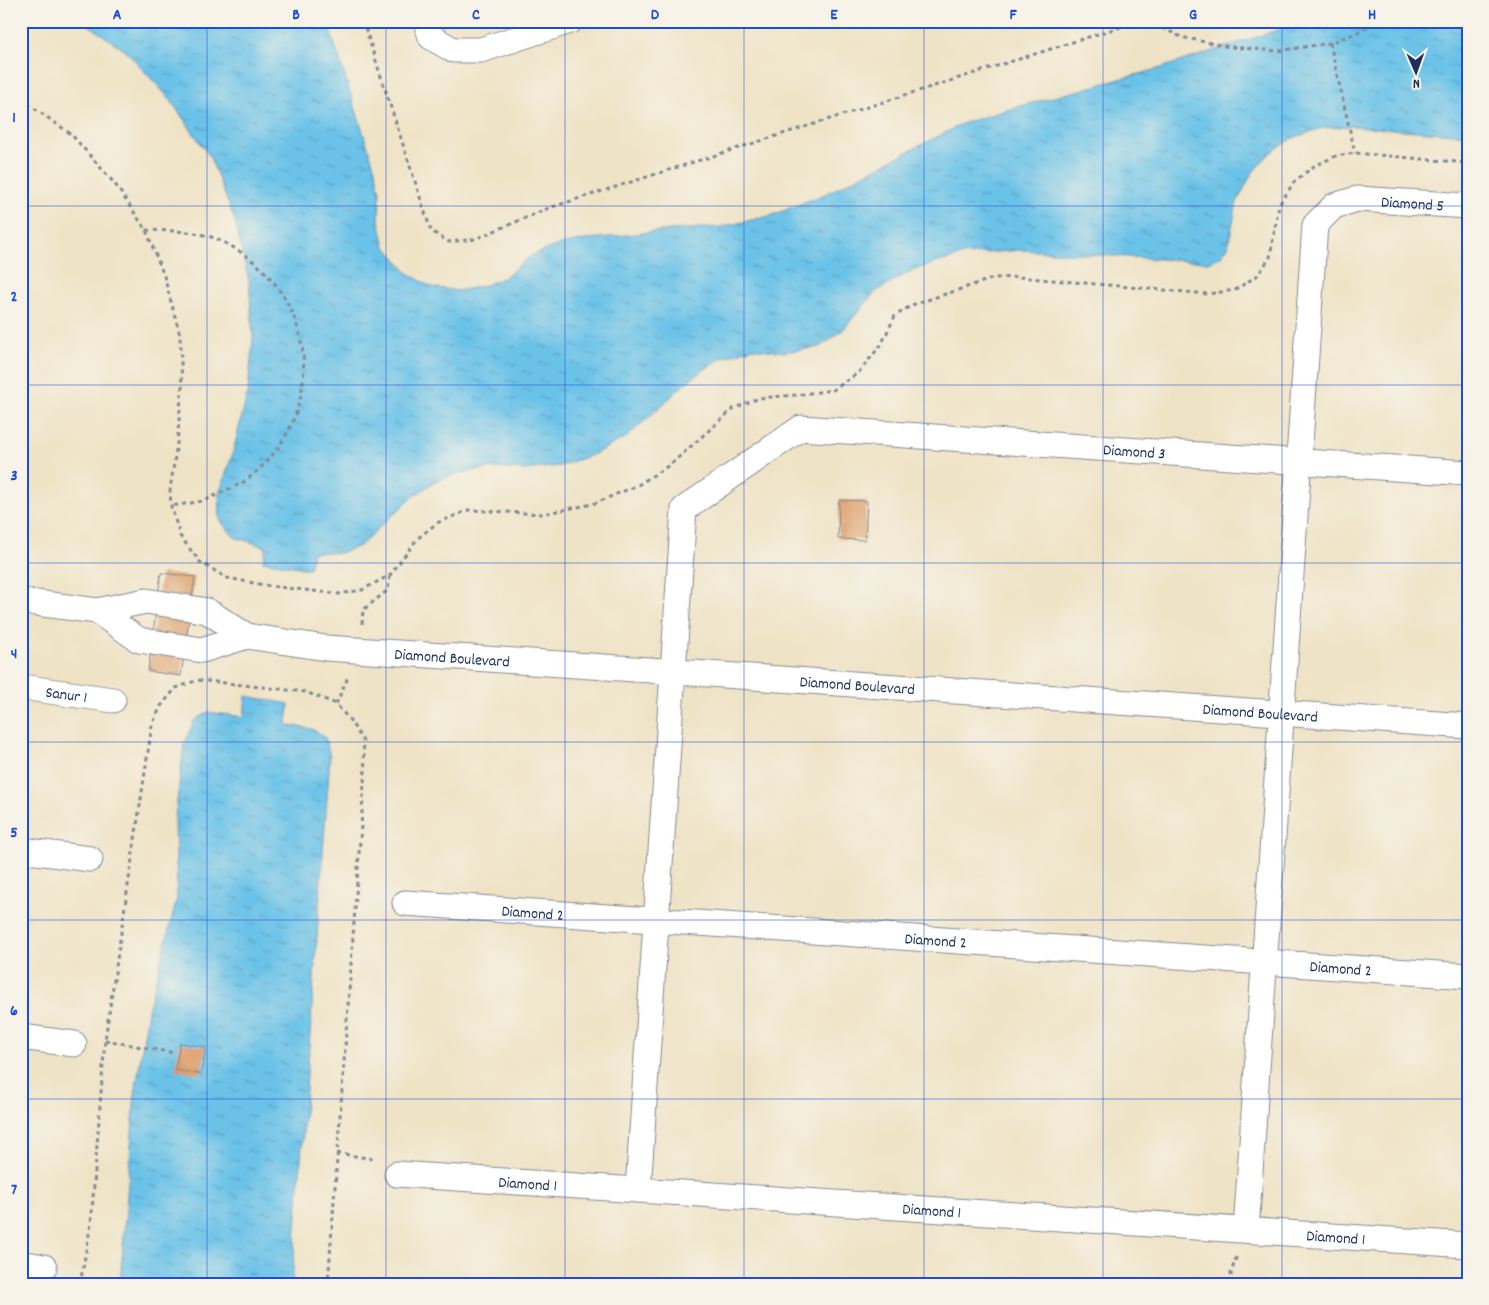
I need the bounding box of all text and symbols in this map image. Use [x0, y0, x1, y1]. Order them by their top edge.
text: A [113, 4, 122, 27]
text: B [292, 4, 300, 27]
text: C [472, 4, 480, 27]
text: D [651, 4, 660, 27]
text: E [830, 4, 838, 27]
text: F [1009, 4, 1017, 27]
text: G [1189, 4, 1197, 27]
text: H [1368, 4, 1376, 27]
north arrow [1392, 48, 1442, 98]
text: N [1412, 73, 1420, 93]
text: 1 [12, 107, 16, 130]
street label: Diamond 5 [1380, 192, 1445, 218]
text: 2 [11, 286, 18, 309]
street label: Diamond 3 [1102, 439, 1166, 467]
text: 3 [10, 465, 18, 488]
text: 4 [11, 643, 17, 666]
street label: Diamond Boulevard [394, 644, 510, 675]
street label: Diamond Boulevard [799, 671, 915, 702]
street label: Sanur 1 [44, 682, 89, 710]
street label: Diamond Boulevard [1202, 699, 1319, 730]
text: 5 [10, 822, 18, 845]
street label: Diamond 2 [501, 901, 564, 928]
street label: Diamond 2 [904, 928, 968, 956]
street label: Diamond 2 [1309, 956, 1373, 983]
text: 6 [10, 1000, 18, 1023]
street label: Diamond 1 [497, 1172, 558, 1199]
text: 7 [11, 1179, 17, 1202]
street label: Diamond 1 [901, 1199, 962, 1225]
street label: Diamond 1 [1306, 1225, 1366, 1252]

